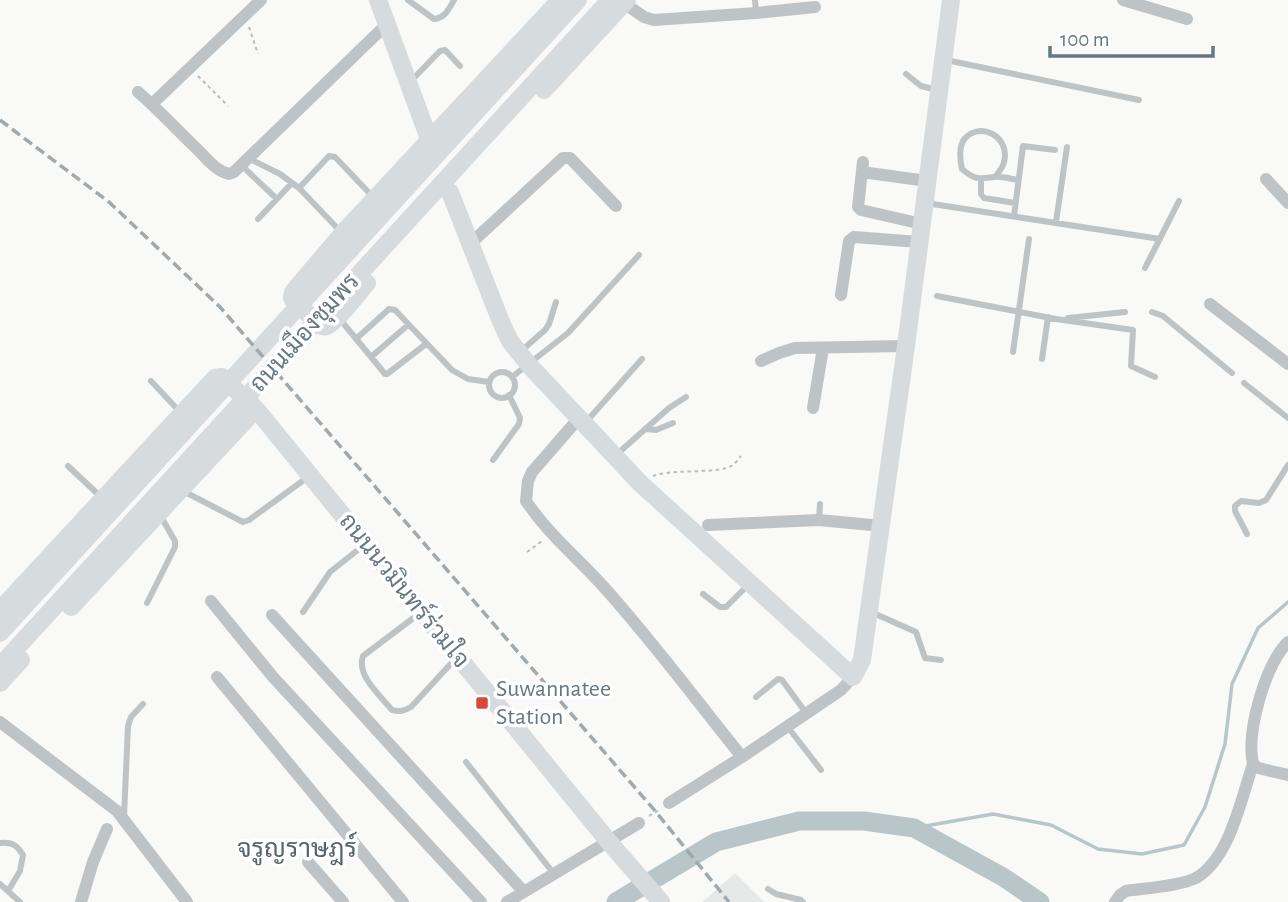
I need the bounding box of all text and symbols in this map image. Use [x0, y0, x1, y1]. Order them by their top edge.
scale bar [1050, 14, 1213, 58]
text: 100 m [1060, 29, 1110, 50]
street label: ถนนเมืองชุมพร [243, 267, 366, 399]
street label: ถนนนวมินทร์ร่วมใจ [335, 506, 477, 673]
place label: Suwannatee Station [496, 677, 611, 729]
marker: Suwannatee Station [474, 695, 490, 711]
district label: จรูญราษฎร์ [237, 831, 357, 866]

